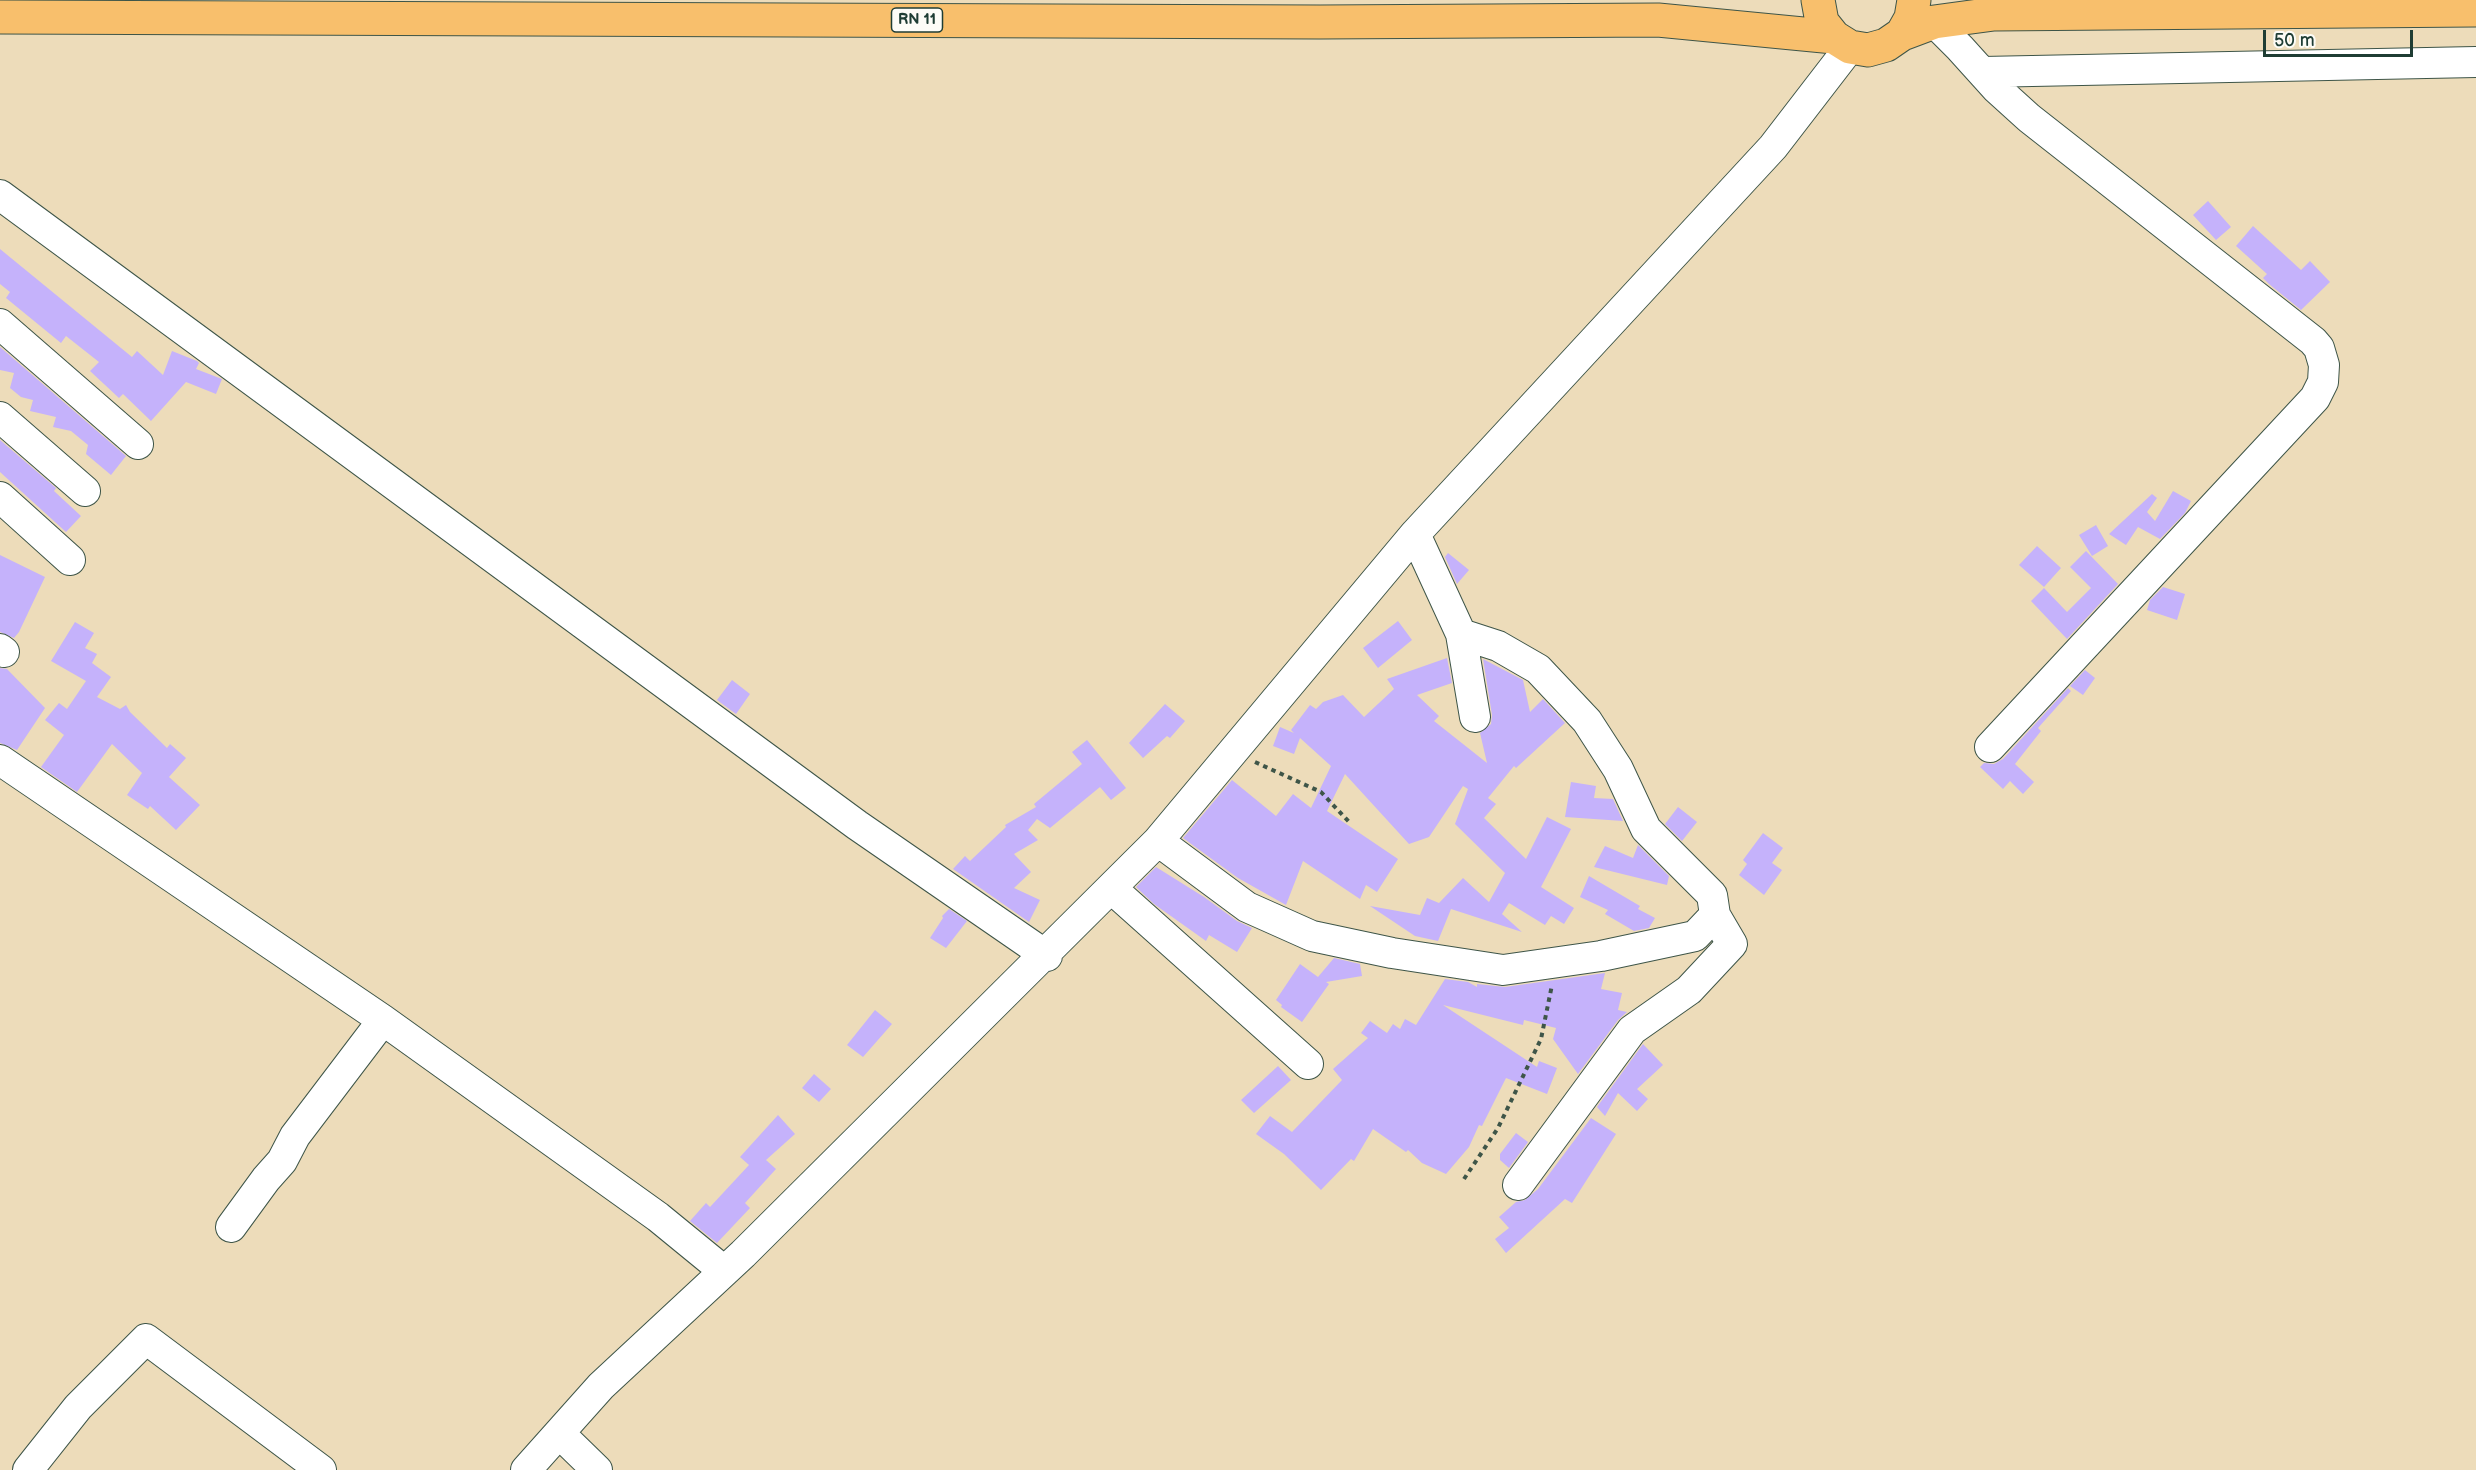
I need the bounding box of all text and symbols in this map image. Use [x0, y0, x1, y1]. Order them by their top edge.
road number: RN 11 [892, 8, 942, 32]
scale bar [2266, 18, 2416, 56]
text: 50 m [2274, 30, 2315, 51]

